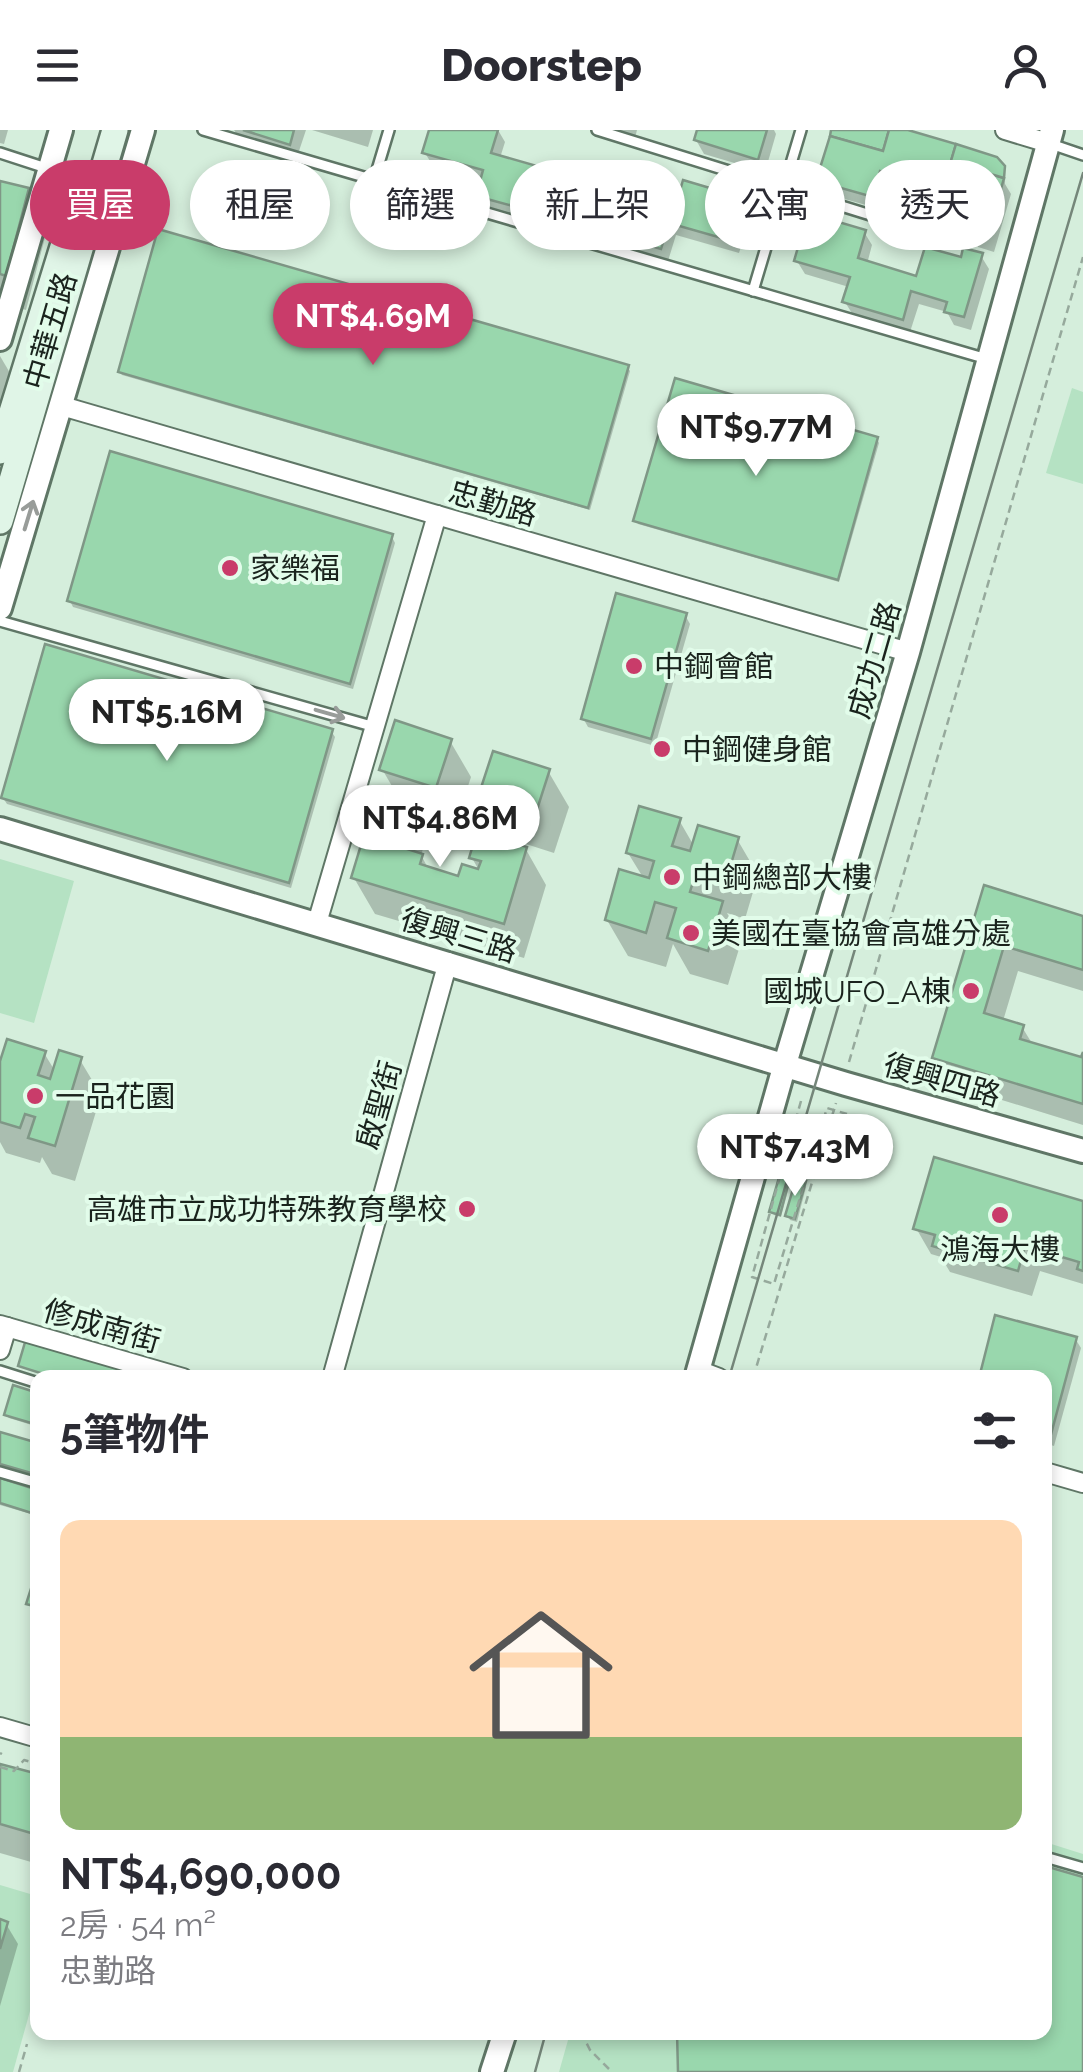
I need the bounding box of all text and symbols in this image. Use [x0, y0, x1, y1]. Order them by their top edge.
icon: menu [30, 38, 85, 93]
icon: person [998, 38, 1053, 93]
text: Doorstep [441, 39, 642, 92]
chip: 買屋 [30, 160, 170, 250]
chip: 租屋 [190, 160, 330, 250]
chip: 篩選 [350, 160, 490, 250]
chip: 新上架 [510, 160, 685, 250]
chip: 公寓 [705, 160, 845, 250]
chip: 透天 [865, 160, 1005, 250]
street label: 中華五路 [17, 269, 83, 393]
pin: NT$4.69M [270, 283, 476, 368]
text: NT$4.69M [295, 297, 451, 334]
pin: NT$9.77M [653, 394, 859, 479]
text: NT$9.77M [679, 408, 833, 445]
street label: 忠勤路 [445, 474, 541, 532]
one-way arrow [21, 499, 39, 531]
place label: 家樂福 [250, 551, 340, 586]
marker: 家樂福 [219, 557, 241, 579]
street label: 成功二路 [841, 598, 907, 722]
place label: 中鋼會館 [654, 649, 774, 684]
marker: 中鋼會館 [623, 655, 645, 677]
pin: NT$5.16M [64, 679, 270, 764]
text: NT$5.16M [91, 693, 243, 730]
one-way arrow [314, 706, 345, 724]
place label: 中鋼健身館 [682, 732, 832, 767]
marker: 中鋼健身館 [651, 738, 673, 760]
pin: NT$4.86M [337, 785, 543, 870]
text: NT$4.86M [362, 799, 518, 836]
place label: 中鋼總部大樓 [692, 860, 872, 895]
marker: 中鋼總部大樓 [661, 866, 683, 888]
street label: 復興三路 [397, 901, 521, 969]
place label: 美國在臺協會高雄分處 [711, 916, 1011, 951]
marker: 美國在臺協會高雄分處 [680, 922, 702, 944]
place label: 國城UFO_A棟 [763, 974, 951, 1009]
marker: 國城UFO_A棟 [960, 980, 982, 1002]
street label: 復興四路 [880, 1047, 1004, 1113]
street label: 啟聖街 [350, 1057, 408, 1153]
place label: 一品花園 [55, 1079, 175, 1114]
marker: 一品花園 [24, 1085, 46, 1107]
pin: NT$7.43M [692, 1114, 898, 1199]
text: NT$7.43M [719, 1128, 871, 1165]
place label: 高雄市立成功特殊教育學校 [87, 1192, 447, 1227]
marker: 高雄市立成功特殊教育學校 [456, 1198, 478, 1220]
marker: 鴻海大樓 [989, 1204, 1011, 1226]
place label: 鴻海大樓 [940, 1232, 1060, 1267]
street label: 修成南街 [40, 1293, 164, 1359]
icon: filters [967, 1403, 1022, 1458]
text: 5筆物件 [60, 1410, 209, 1459]
icon: home [451, 1585, 631, 1765]
text: NT$4,690,000 [60, 1850, 342, 1899]
text: 2房 · 54 m² [60, 1906, 216, 1943]
text: 忠勤路 [60, 1952, 156, 1989]

